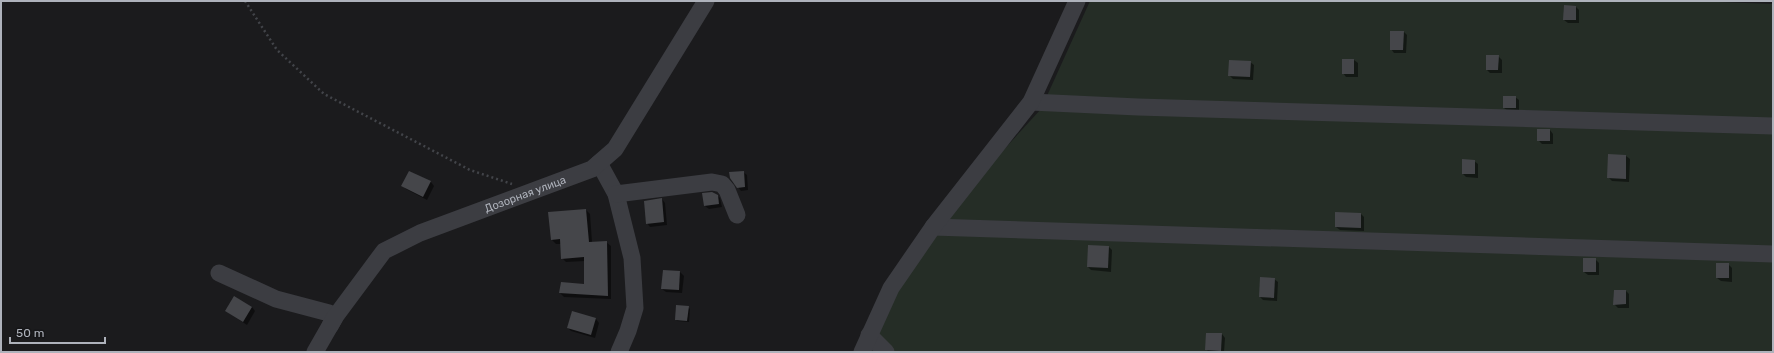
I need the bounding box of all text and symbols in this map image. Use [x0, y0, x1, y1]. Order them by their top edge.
street label: Дозорная улица [483, 173, 568, 215]
scale bar [10, 319, 105, 345]
text: 50 m [16, 326, 44, 340]

